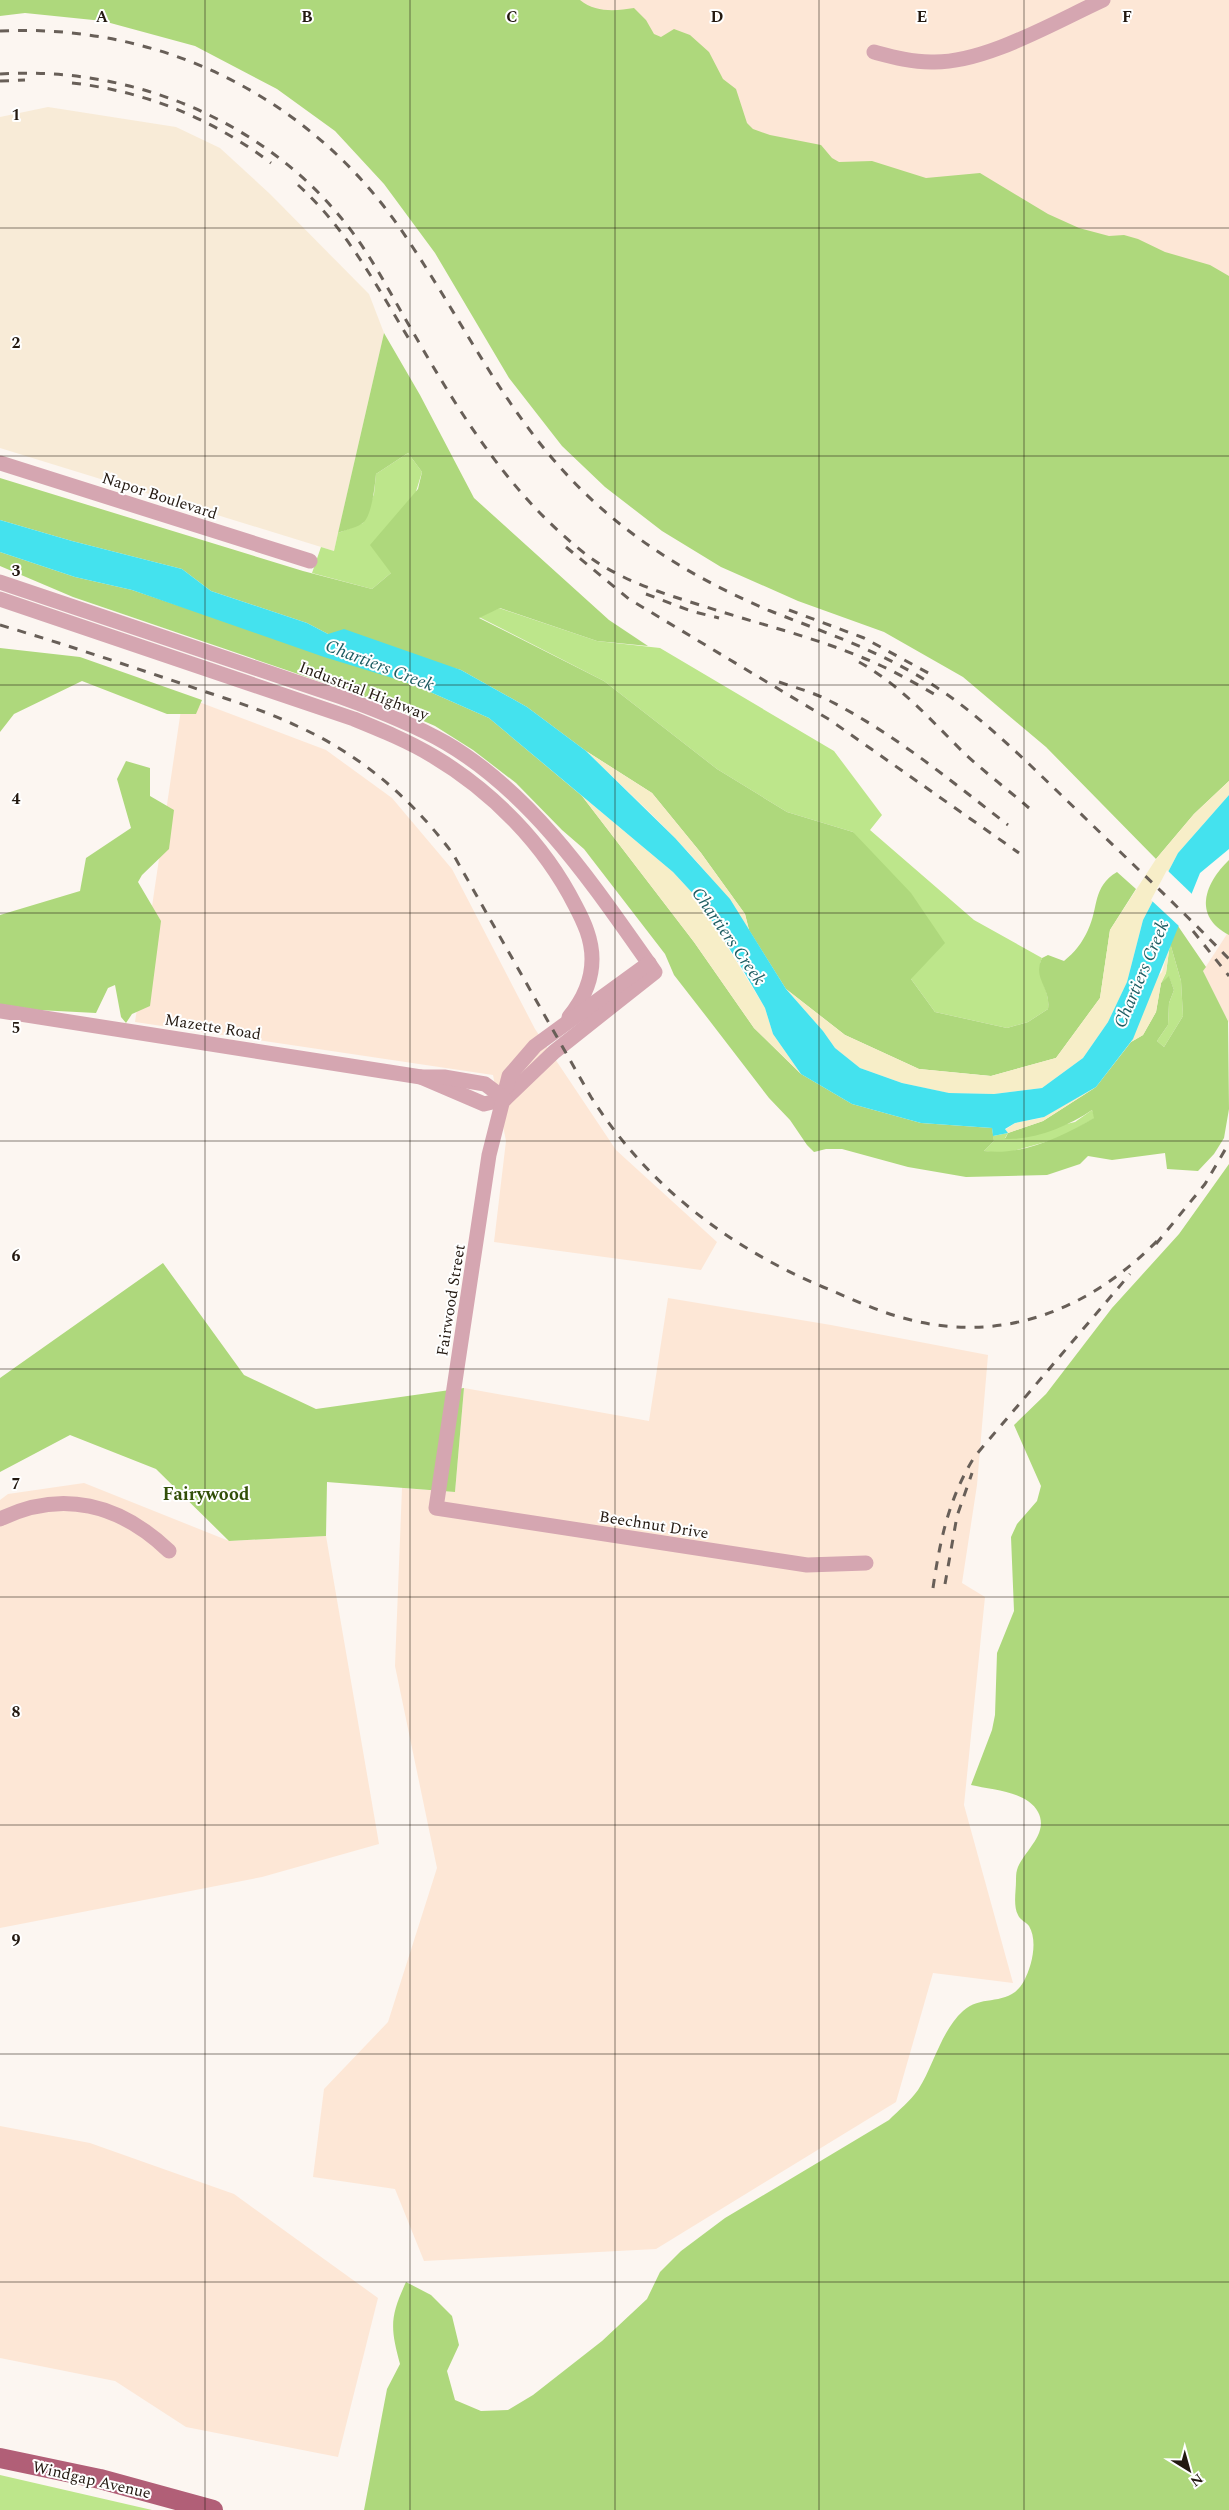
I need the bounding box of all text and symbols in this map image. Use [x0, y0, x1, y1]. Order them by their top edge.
text: A [96, 5, 109, 29]
text: B [301, 5, 313, 29]
text: C [506, 5, 518, 29]
text: D [711, 5, 724, 29]
text: E [917, 5, 927, 29]
text: F [1122, 5, 1132, 29]
text: 1 [12, 103, 20, 127]
text: 2 [12, 331, 21, 355]
street label: Napor Boulevard [99, 466, 221, 526]
text: 3 [12, 559, 21, 583]
water label: Chartiers Creek [321, 632, 439, 699]
street label: Industrial Highway [295, 655, 433, 727]
text: 4 [12, 787, 21, 811]
water label: Chartiers Creek [685, 882, 773, 991]
water label: Chartiers Creek [1107, 916, 1177, 1032]
street label: Mazette Road [163, 1008, 263, 1046]
text: 5 [12, 1016, 20, 1040]
street label: Fairwood Street [430, 1242, 472, 1358]
text: 6 [12, 1244, 21, 1268]
text: 7 [12, 1472, 21, 1496]
district label: Fairywood [162, 1481, 250, 1508]
street label: Beechnut Drive [597, 1505, 710, 1545]
text: 8 [12, 1700, 21, 1724]
text: 9 [12, 1928, 21, 1952]
north arrow [1164, 2445, 1214, 2495]
street label: Windgap Avenue [30, 2455, 153, 2505]
text: N [1186, 2468, 1207, 2492]

